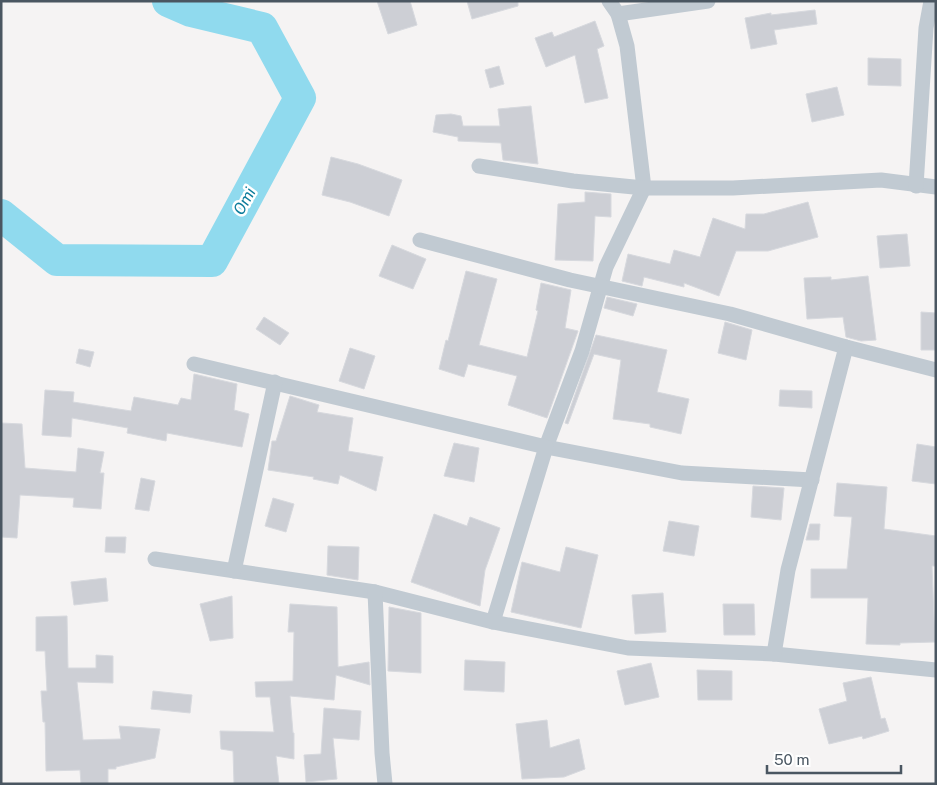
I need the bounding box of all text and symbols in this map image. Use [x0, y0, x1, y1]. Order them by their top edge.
water label: Omi [229, 184, 260, 218]
scale bar [767, 742, 901, 774]
text: 50 m [774, 751, 809, 768]

